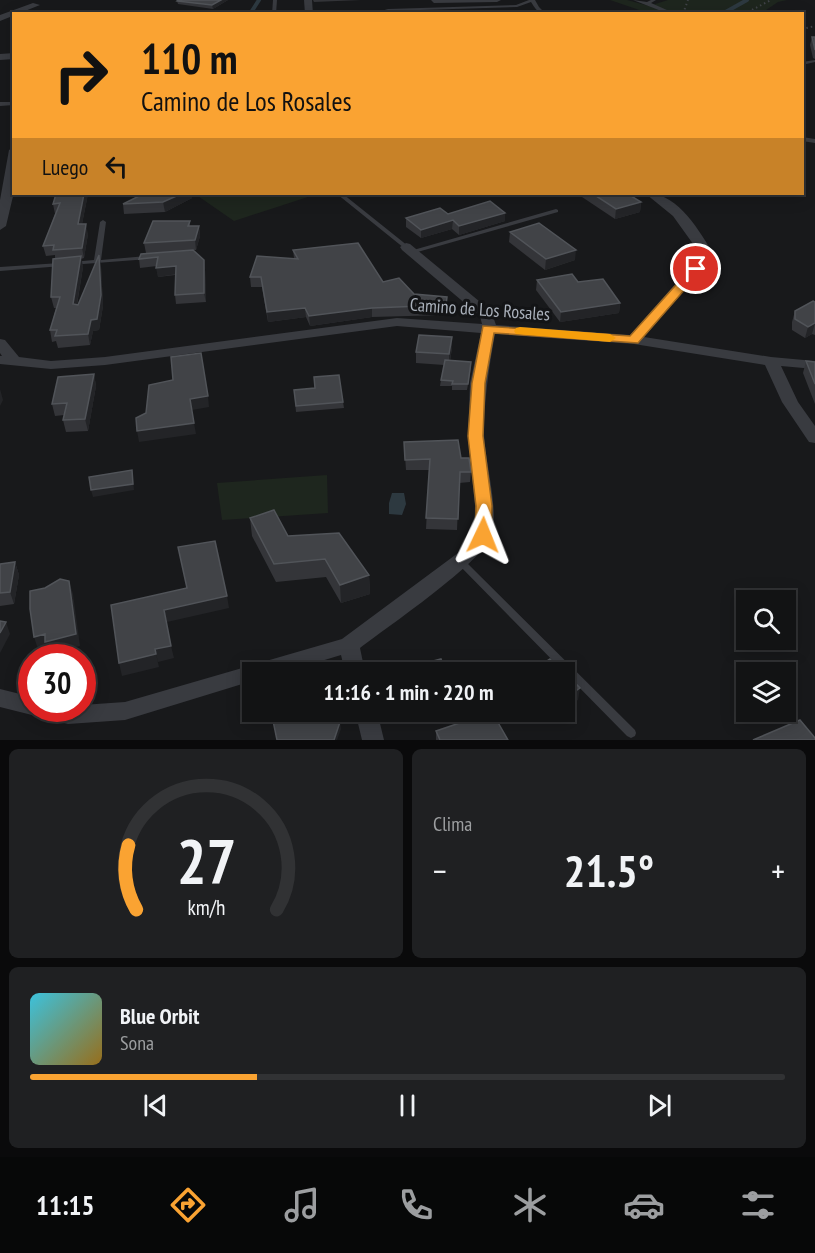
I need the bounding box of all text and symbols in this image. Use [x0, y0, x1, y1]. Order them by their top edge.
text: 110 m [141, 31, 238, 86]
icon: right [42, 36, 120, 114]
text: Camino de Los Rosales [141, 84, 352, 118]
icon: left [100, 150, 133, 183]
text: Luego [42, 153, 88, 181]
pin [670, 243, 721, 294]
icon: arrive [679, 252, 712, 285]
street label: Camino de Los Rosales [409, 293, 551, 325]
position arrow [451, 503, 515, 567]
map controls [736, 590, 796, 722]
button: search [736, 590, 796, 650]
speed limit sign: 30 [18, 644, 96, 722]
button: layers [736, 662, 796, 722]
text: 11:16 · 1 min · 220 m [323, 678, 494, 706]
text: Clima [433, 811, 472, 837]
text: 27 [176, 820, 236, 901]
text: 21.5° [564, 841, 654, 899]
text: − [433, 849, 447, 892]
text: + [771, 849, 785, 892]
text: km/h [187, 894, 225, 922]
text: Blue Orbit [120, 1002, 199, 1030]
text: Sona [120, 1030, 154, 1056]
icon: previous [139, 1089, 172, 1122]
icon: pause [391, 1089, 424, 1122]
icon: next [643, 1089, 676, 1122]
icon: directions [167, 1184, 209, 1226]
icon: music [281, 1184, 323, 1226]
icon: phone [395, 1184, 437, 1226]
icon: climate [509, 1184, 551, 1226]
icon: car [623, 1184, 665, 1226]
icon: filters [737, 1184, 779, 1226]
text: 11:15 [36, 1188, 94, 1222]

